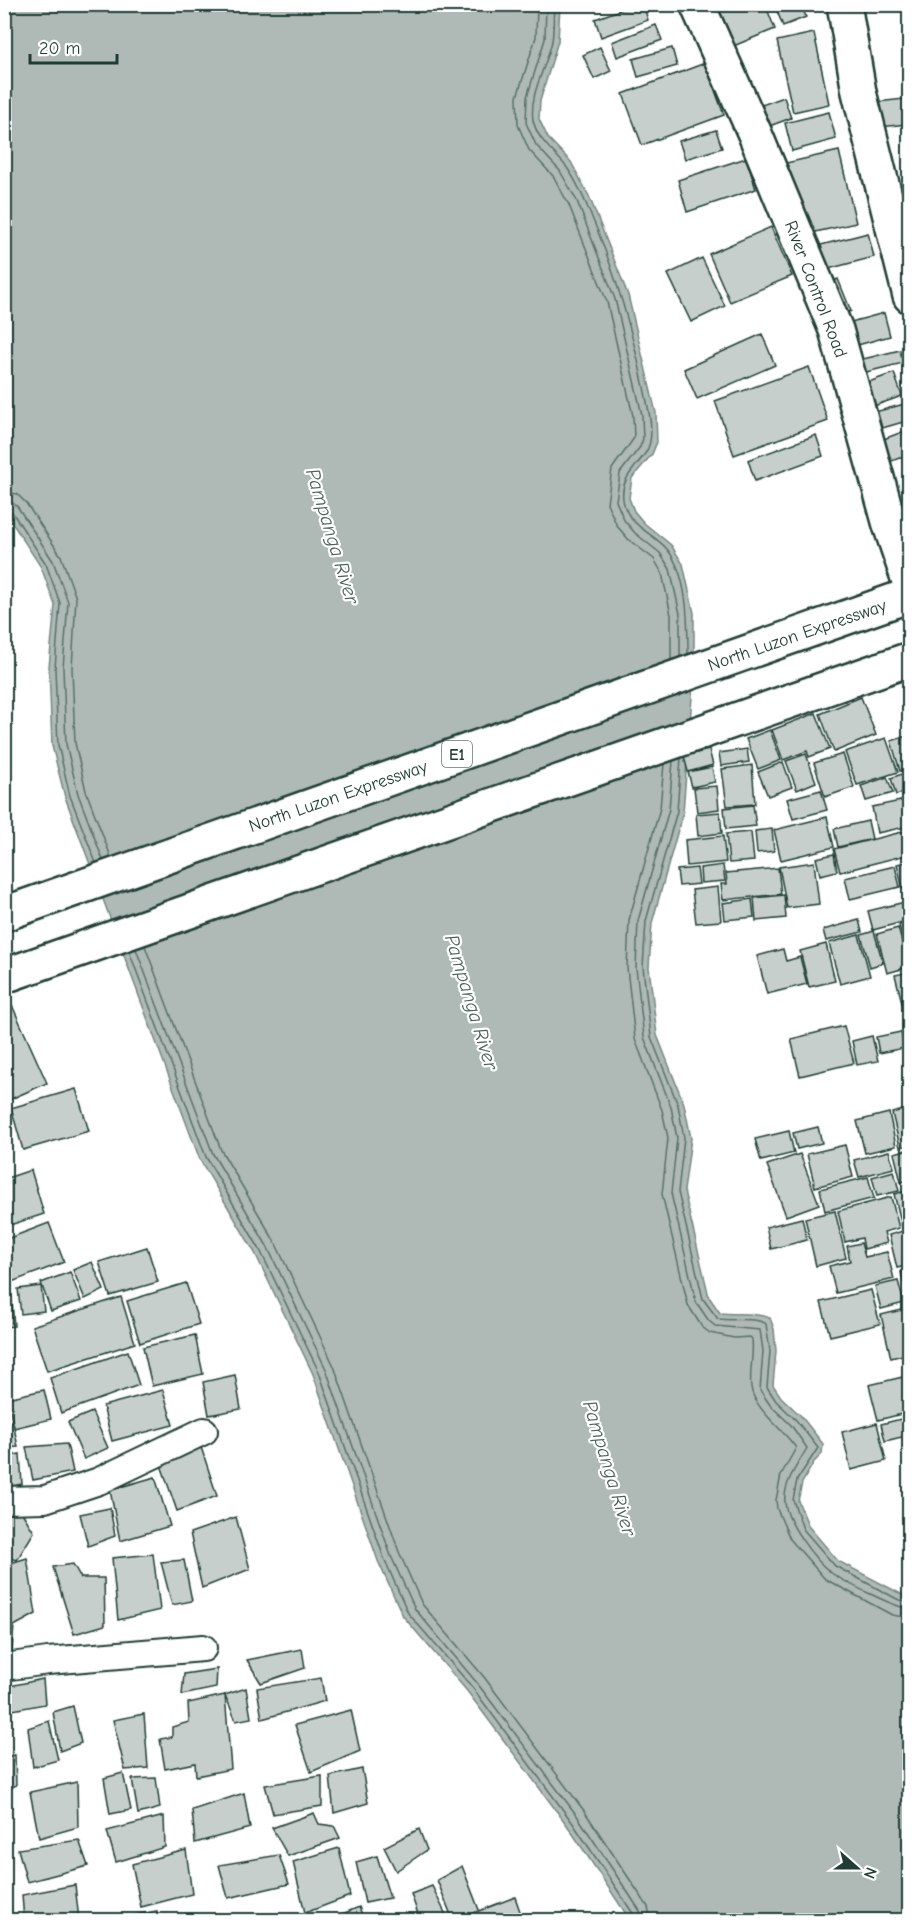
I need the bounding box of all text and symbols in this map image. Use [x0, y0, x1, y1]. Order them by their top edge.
scale bar [30, 27, 117, 65]
text: 20 m [39, 38, 80, 59]
street label: River Control Road [780, 218, 851, 361]
water label: Pampanga River [301, 466, 364, 608]
street label: North Luzon Expressway [705, 595, 890, 676]
road number: E1 [442, 741, 472, 767]
street label: North Luzon Expressway [246, 756, 431, 837]
water label: Pampanga River [440, 932, 503, 1074]
water label: Pampanga River [578, 1398, 641, 1540]
north arrow [827, 1838, 887, 1898]
text: N [860, 1865, 880, 1881]

